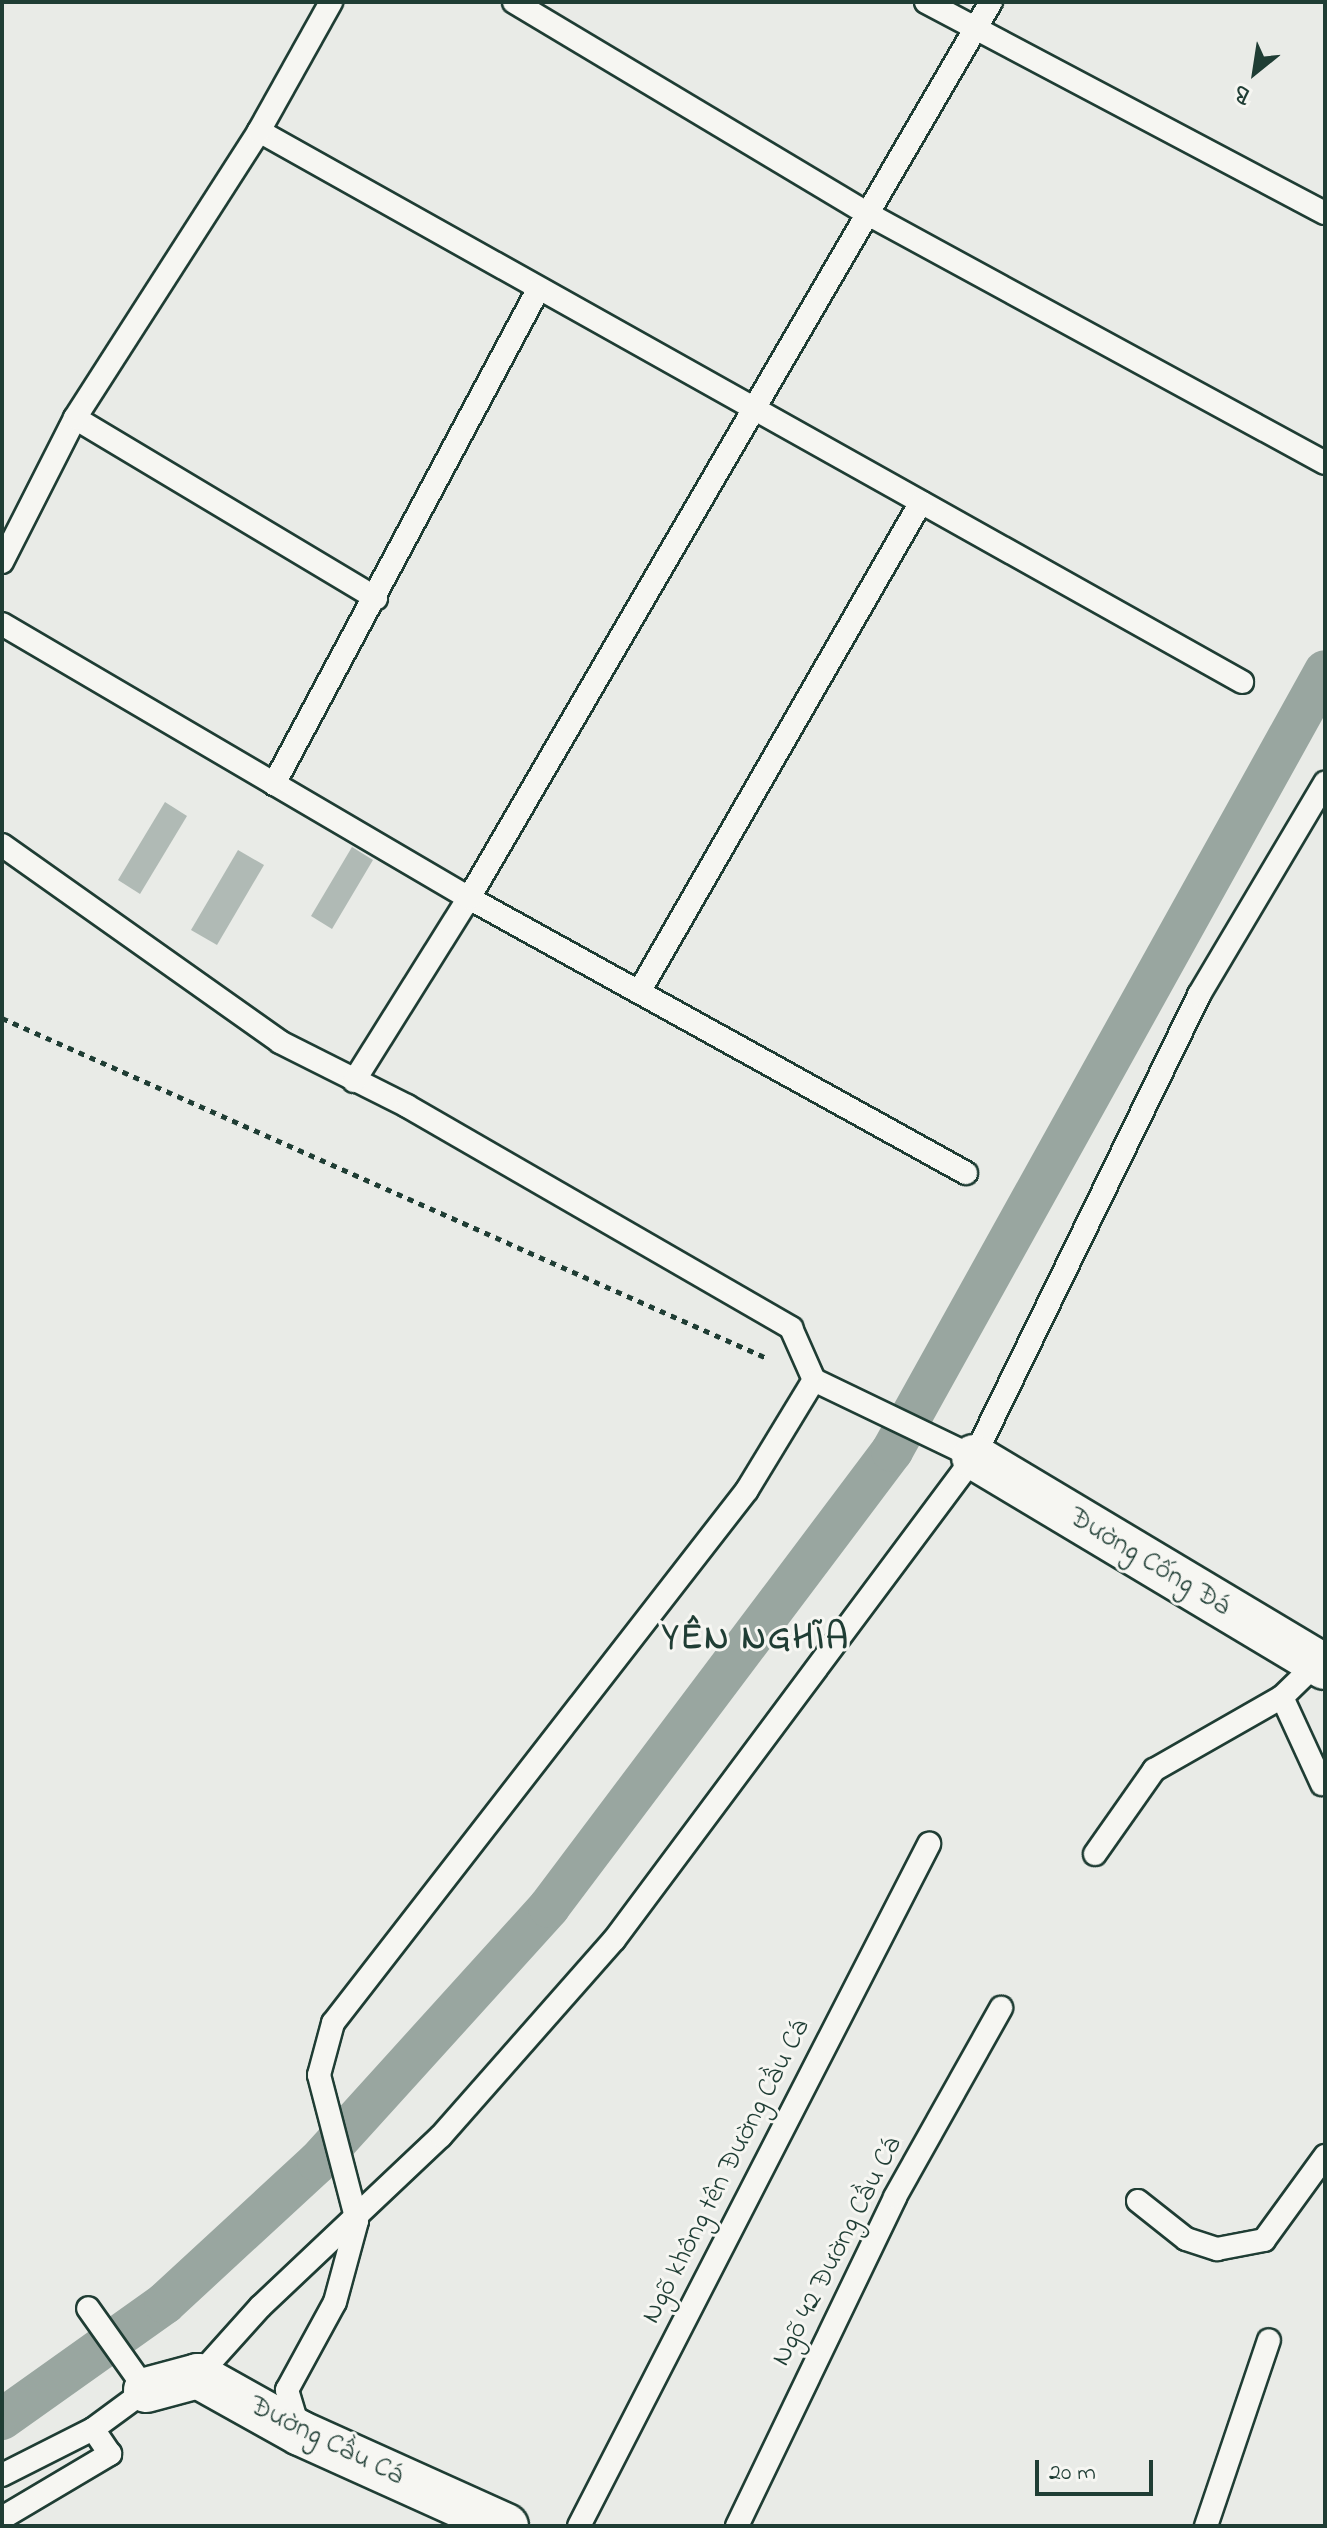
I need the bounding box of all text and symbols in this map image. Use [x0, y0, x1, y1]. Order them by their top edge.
north arrow [1215, 32, 1295, 112]
text: B [1229, 75, 1257, 110]
street label: Đường Cống Đá [1062, 1502, 1236, 1624]
district label: YÊN NGHĨA [662, 1618, 850, 1662]
street label: Ngõ không tên Đường Cầu Cá [636, 2014, 818, 2330]
street label: Ngõ 42 Đường Cầu Cá [766, 2132, 910, 2372]
street label: Đường Cầu Cá [243, 2390, 409, 2494]
scale bar [1039, 2444, 1157, 2494]
text: 20 m [1049, 2456, 1096, 2491]

